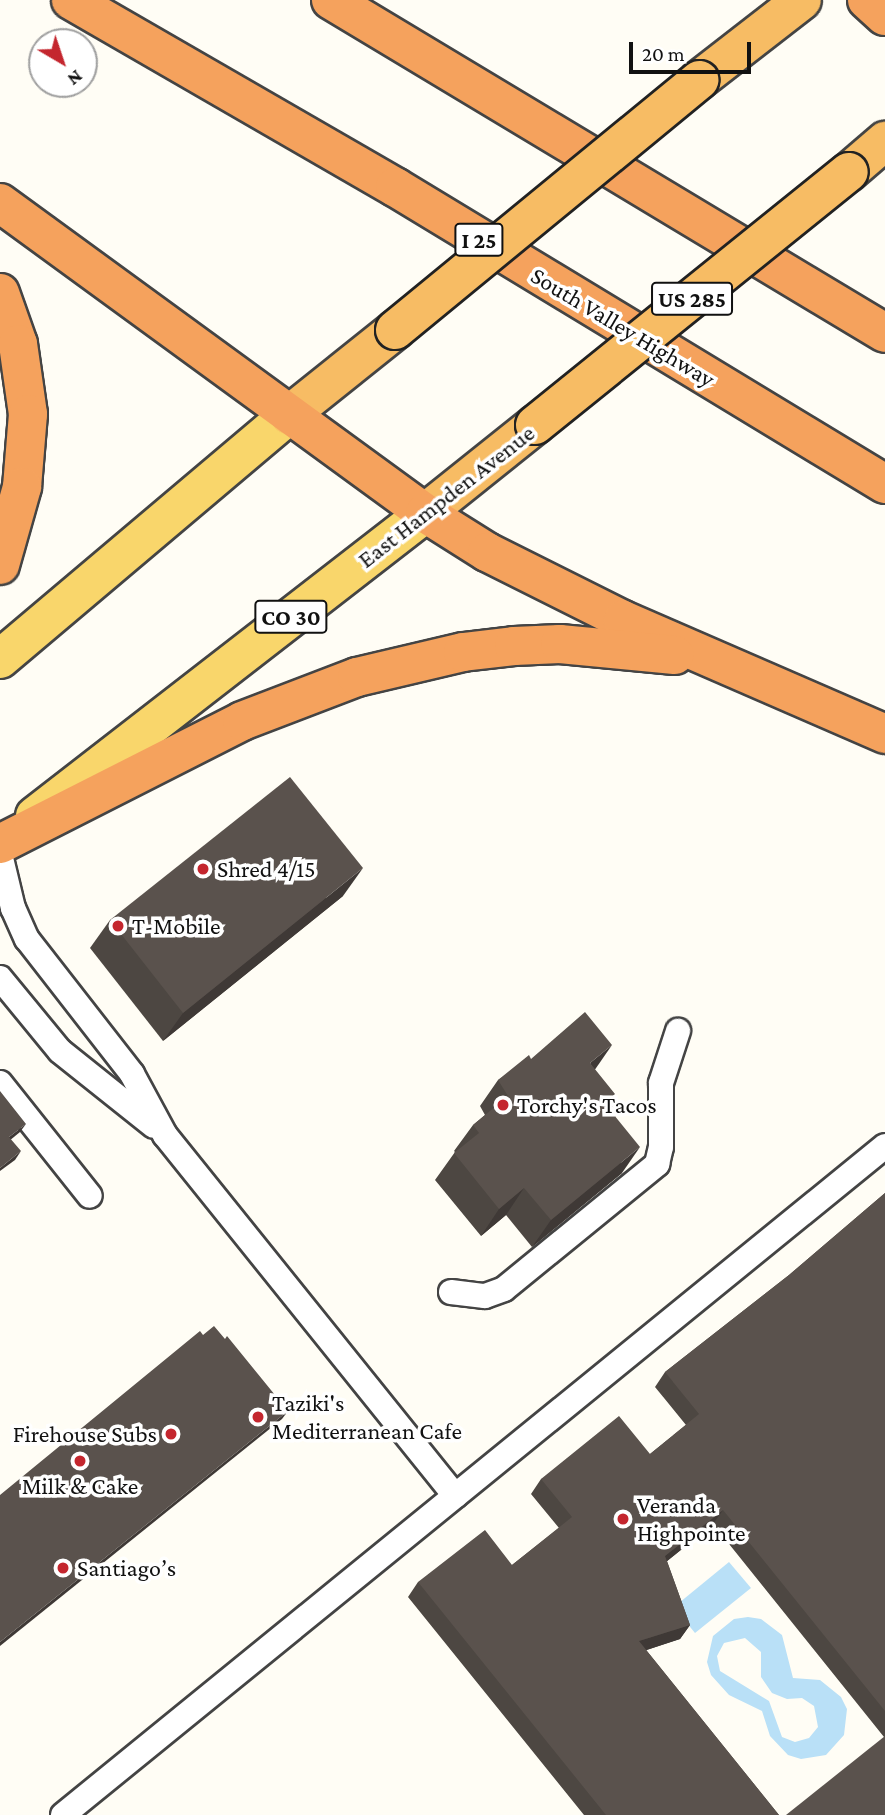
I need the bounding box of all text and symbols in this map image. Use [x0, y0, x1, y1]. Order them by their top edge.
north arrow [28, 28, 98, 98]
scale bar [633, 28, 756, 72]
text: 20 m [642, 42, 685, 66]
text: N [64, 66, 87, 90]
road number: I 25 [453, 220, 505, 260]
street label: South Valley Highway [526, 261, 720, 393]
road number: US 285 [650, 280, 734, 318]
street label: East Hampden Avenue [352, 418, 540, 574]
road number: CO 30 [254, 597, 328, 636]
place label: Shred 4/15 [217, 855, 316, 883]
marker: Shred 4/15 [195, 861, 211, 877]
place label: T-Mobile [132, 912, 221, 940]
marker: T-Mobile [110, 918, 126, 934]
place label: Torchy's Tacos [517, 1091, 657, 1119]
marker: Torchy's Tacos [495, 1097, 511, 1113]
place label: Taziki's Mediterranean Cafe [272, 1389, 462, 1445]
marker: Taziki's Mediterranean Cafe [250, 1409, 266, 1425]
place label: Firehouse Subs [13, 1420, 157, 1448]
marker: Firehouse Subs [163, 1426, 179, 1442]
marker: Milk & Cake [72, 1453, 88, 1469]
place label: Milk & Cake [22, 1472, 138, 1500]
place label: Veranda Highpointe [637, 1491, 746, 1547]
marker: Veranda Highpointe [615, 1511, 631, 1527]
place label: Santiago’s [77, 1554, 176, 1582]
marker: Santiago’s [55, 1560, 71, 1576]

